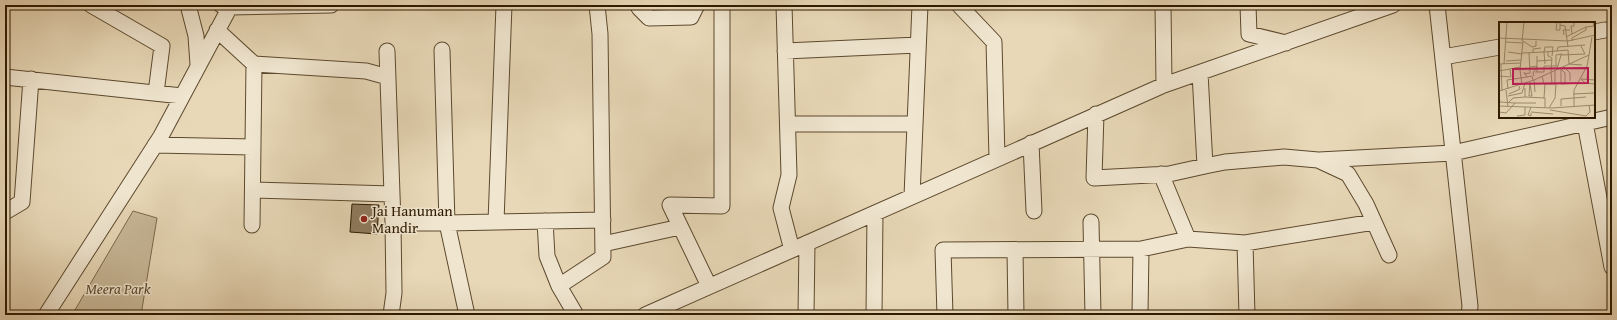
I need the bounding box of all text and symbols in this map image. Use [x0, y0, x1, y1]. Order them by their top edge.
inset map [1499, 22, 1595, 118]
place label: Jai Hanuman Mandir [370, 200, 453, 238]
marker: Jai Hanuman Mandir [359, 214, 369, 224]
park label: Meera Park [85, 278, 151, 299]

